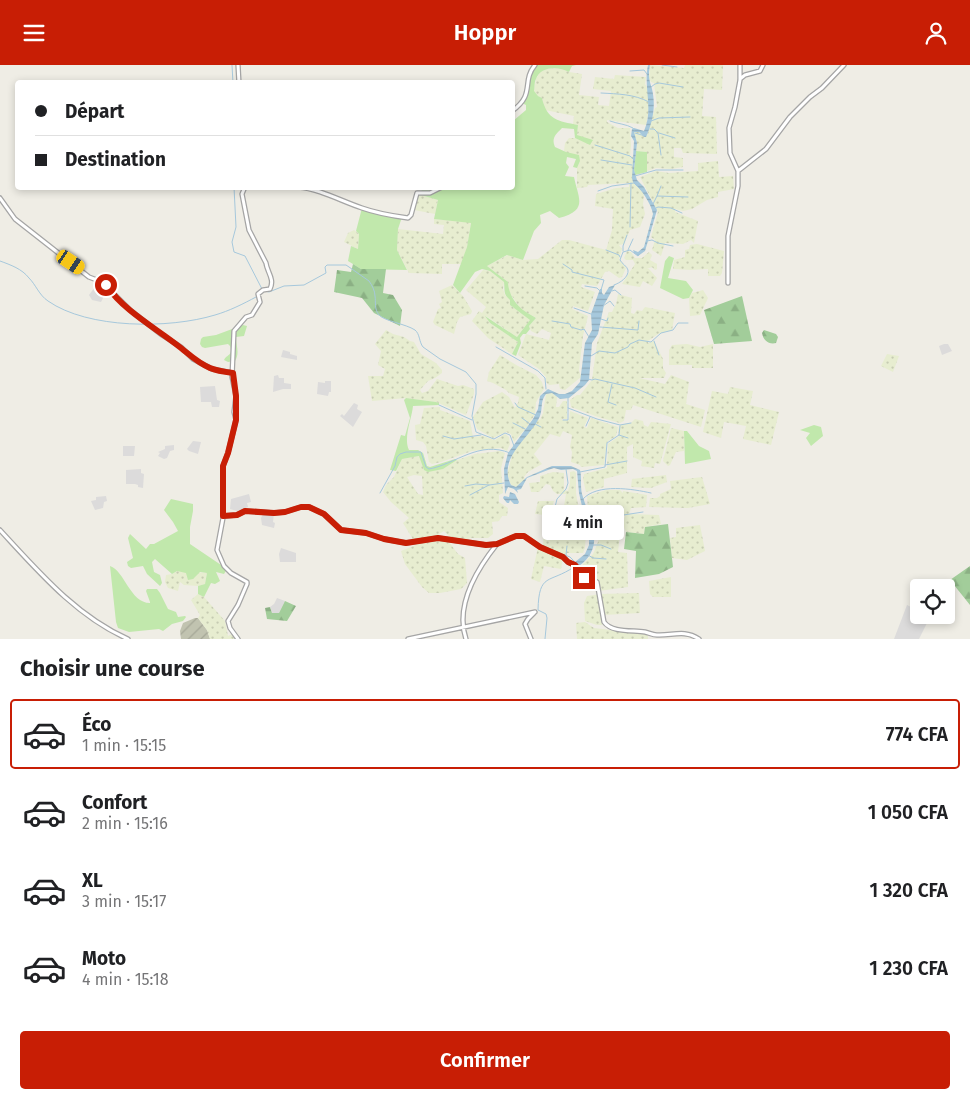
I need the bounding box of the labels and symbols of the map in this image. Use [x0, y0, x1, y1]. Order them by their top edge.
car [54, 247, 87, 277]
route start [95, 274, 117, 296]
callout: 4 min [543, 505, 625, 541]
route end [573, 567, 595, 589]

